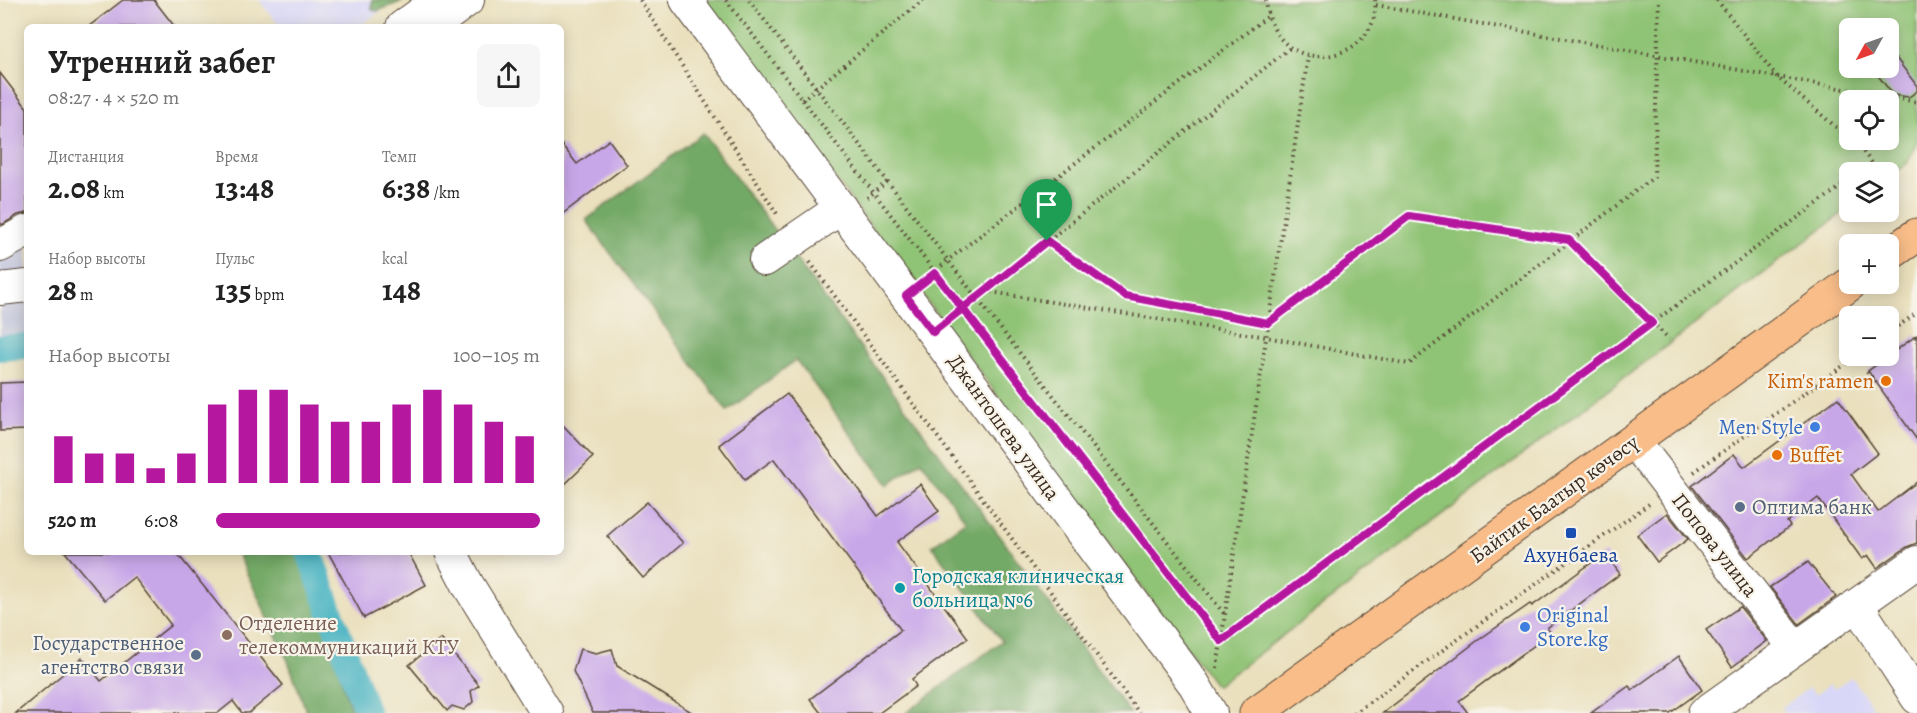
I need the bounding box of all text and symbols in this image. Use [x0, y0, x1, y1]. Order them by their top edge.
north arrow [1839, 18, 1899, 78]
map controls [1839, 18, 1899, 366]
text: Утренний забег [48, 39, 275, 84]
button: share [477, 44, 540, 107]
text: 08:27 · 4 × 520 m [48, 84, 179, 111]
button: locate [1839, 90, 1899, 150]
text: Дистанция [48, 146, 124, 168]
text: Время [215, 146, 259, 168]
text: Темп [382, 146, 417, 168]
button: layers [1839, 162, 1899, 222]
text: 2.08 [48, 168, 100, 208]
text: 13:48 [215, 168, 274, 208]
text: 6:38 [382, 168, 430, 208]
pin [1021, 179, 1072, 241]
text: km [100, 182, 125, 204]
text: /km [430, 182, 460, 204]
icon: arrive [1030, 188, 1063, 221]
button: + [1839, 234, 1899, 294]
text: Набор высоты [48, 248, 146, 270]
text: Пульс [215, 248, 255, 270]
text: kcal [382, 248, 408, 270]
text: 28 [48, 270, 77, 310]
text: 135 [215, 270, 251, 310]
text: 148 [382, 270, 421, 310]
text: m [77, 284, 93, 306]
text: bpm [251, 284, 285, 306]
button: − [1839, 306, 1899, 366]
text: Набор высоты [48, 342, 171, 369]
text: 100–105 m [453, 342, 540, 369]
street label: Джантошева улица [941, 348, 1067, 506]
place label: Kim's ramen [1767, 367, 1874, 395]
marker: Kim's ramen [1879, 374, 1893, 388]
place label: Men Style [1719, 413, 1803, 441]
marker: Men Style [1808, 420, 1822, 434]
street label: Байтик Баатыр көчөсү [1464, 428, 1644, 570]
place label: Buffet [1789, 441, 1842, 469]
marker: Buffet [1770, 448, 1784, 462]
street label: Попова улица [1665, 487, 1765, 603]
place label: Оптима банк [1752, 493, 1872, 521]
marker: Оптима банк [1733, 500, 1747, 514]
text: 520 m [48, 507, 97, 534]
text: 6:08 [144, 507, 178, 534]
marker: Ахунбаева [1564, 526, 1578, 540]
place label: Ахунбаева [1523, 541, 1618, 569]
place label: Городская клиническая больница №6 [912, 562, 1124, 614]
marker: Городская клиническая больница №6 [893, 581, 907, 595]
place label: Original Store.kg [1537, 601, 1609, 653]
place label: Отделение телекоммуникаций КТУ [239, 609, 459, 661]
marker: Original Store.kg [1518, 620, 1532, 634]
marker: Отделение телекоммуникаций КТУ [220, 628, 234, 642]
place label: Государственное агентство связи [32, 629, 184, 681]
marker: Государственное агентство связи [189, 648, 203, 662]

